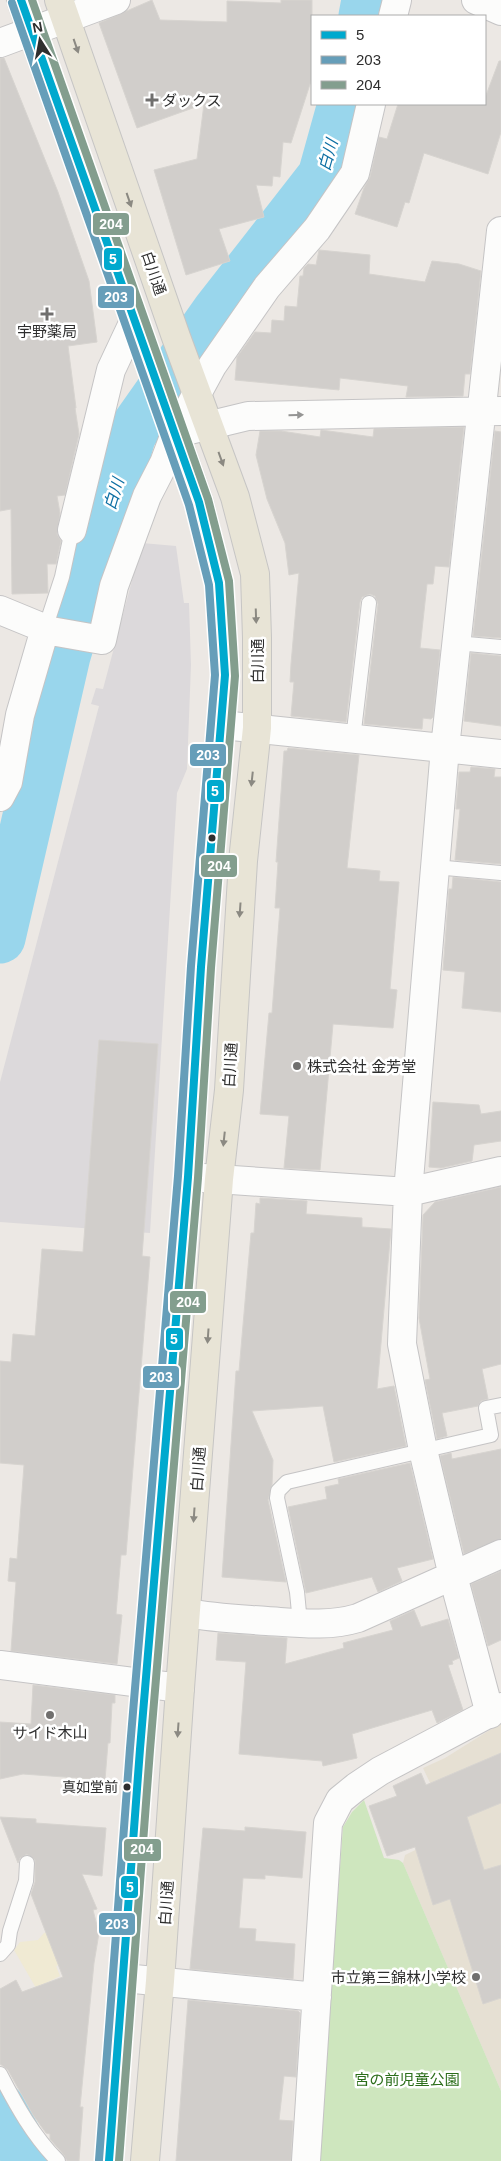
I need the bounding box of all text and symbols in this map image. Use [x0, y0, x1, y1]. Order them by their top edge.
north arrow [15, 15, 65, 65]
legend [311, 15, 486, 105]
text: N [31, 18, 44, 36]
text: 5 [356, 26, 364, 43]
one-way arrow [72, 39, 80, 54]
text: 203 [356, 51, 381, 68]
text: 204 [356, 76, 381, 93]
place label: ダックス [162, 92, 222, 109]
marker: ダックス [146, 94, 158, 106]
water label: 白川 [315, 135, 341, 173]
one-way arrow [125, 192, 133, 207]
line badge: 204 [92, 212, 130, 236]
text: 204 [99, 216, 123, 232]
line badge: 5 [103, 247, 123, 271]
street label: 白川通 [139, 249, 169, 297]
text: 5 [109, 251, 117, 267]
line badge: 203 [97, 285, 135, 309]
text: 203 [104, 289, 128, 305]
marker: 宇野薬局 [41, 308, 53, 320]
place label: 宇野薬局 [17, 323, 77, 340]
one-way arrow [289, 411, 305, 419]
one-way arrow [217, 452, 225, 467]
water label: 白川 [101, 474, 127, 512]
one-way arrow [253, 609, 261, 625]
street label: 白川通 [249, 638, 266, 684]
line badge: 203 [189, 743, 227, 767]
text: 203 [196, 747, 220, 763]
one-way arrow [248, 771, 256, 787]
line badge: 5 [206, 779, 225, 803]
text: 5 [211, 783, 219, 799]
unlabelled marker [207, 833, 217, 843]
line badge: 204 [200, 854, 238, 878]
text: 204 [207, 858, 231, 874]
one-way arrow [235, 902, 243, 918]
street label: 白川通 [220, 1042, 240, 1088]
place label: 株式会社 金芳堂 [307, 1058, 416, 1075]
marker: 株式会社 金芳堂 [291, 1060, 303, 1072]
one-way arrow [220, 1131, 228, 1147]
line badge: 204 [169, 1290, 207, 1314]
text: 204 [176, 1294, 200, 1310]
line badge: 5 [165, 1327, 184, 1351]
one-way arrow [203, 1328, 211, 1344]
text: 5 [170, 1331, 178, 1347]
line badge: 203 [142, 1365, 180, 1389]
text: 203 [149, 1369, 173, 1385]
street label: 白川通 [188, 1446, 208, 1492]
one-way arrow [190, 1507, 198, 1523]
marker: サイド木山 [44, 1709, 56, 1721]
one-way arrow [173, 1722, 181, 1738]
place label: サイド木山 [12, 1724, 88, 1741]
place label: 真如堂前 [62, 1779, 118, 1795]
marker: 真如堂前 [122, 1782, 132, 1792]
line badge: 204 [123, 1838, 162, 1862]
text: 204 [130, 1841, 154, 1857]
line badge: 5 [120, 1875, 139, 1899]
text: 5 [126, 1879, 134, 1895]
street label: 白川通 [156, 1880, 176, 1926]
line badge: 203 [98, 1912, 136, 1936]
text: 203 [105, 1916, 129, 1932]
place label: 市立第三錦林小学校 [331, 1969, 466, 1986]
marker: 市立第三錦林小学校 [470, 1971, 482, 1983]
park label: 宮の前児童公園 [354, 2071, 460, 2088]

